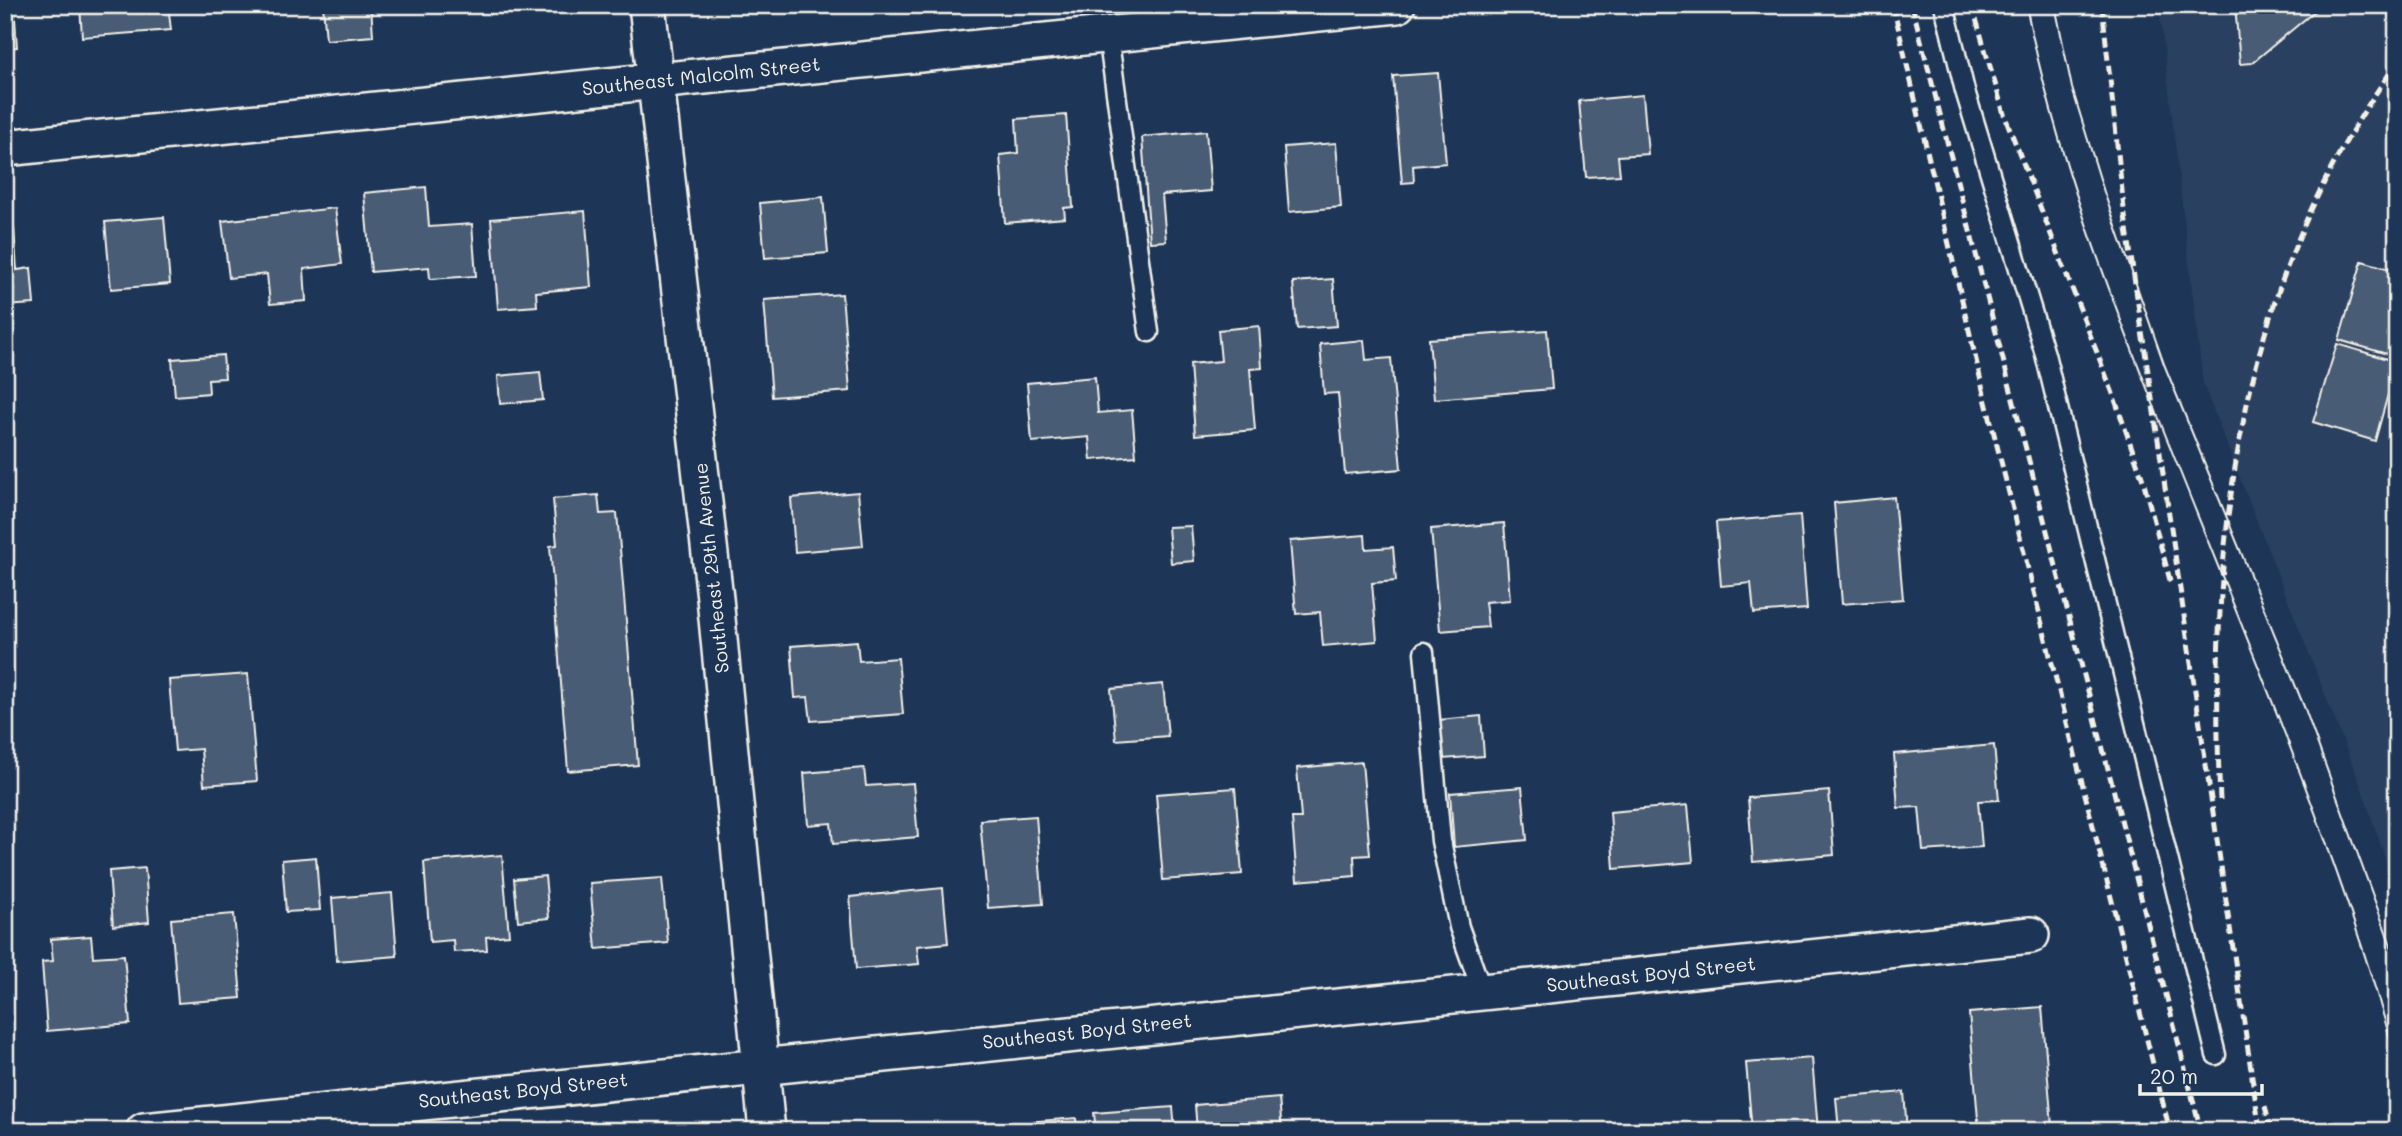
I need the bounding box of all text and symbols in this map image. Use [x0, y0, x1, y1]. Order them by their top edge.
street label: Southeast Malcolm Street [581, 51, 821, 100]
street label: Southeast 29th Avenue [687, 462, 734, 674]
street label: Southeast Boyd Street [1545, 950, 1757, 997]
street label: Southeast Boyd Street [981, 1007, 1193, 1054]
scale bar [2140, 1052, 2262, 1096]
text: 20 m [2150, 1062, 2198, 1089]
street label: Southeast Boyd Street [417, 1066, 629, 1113]

